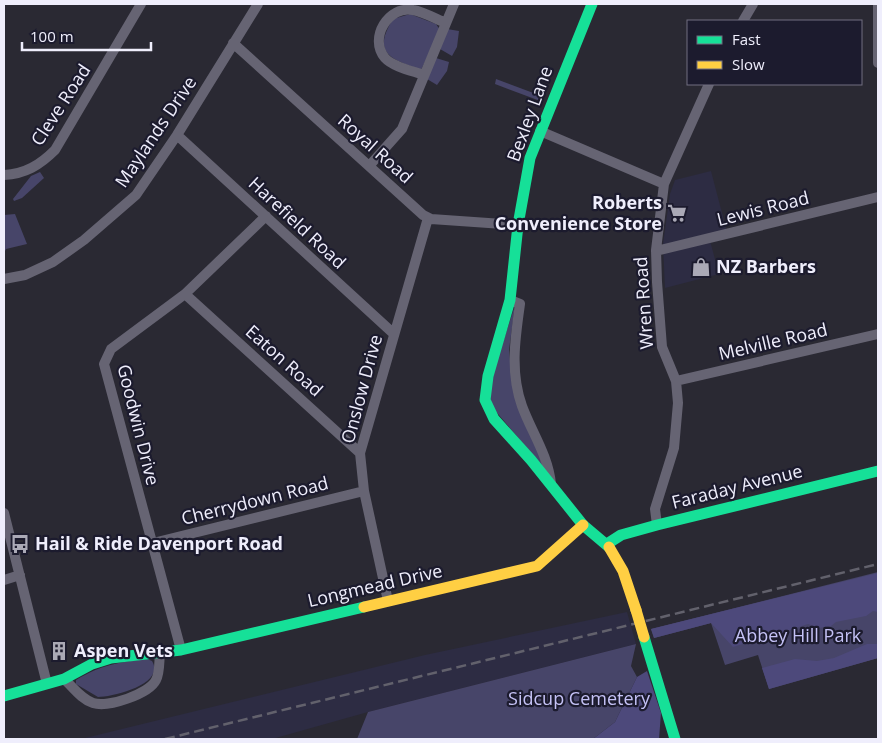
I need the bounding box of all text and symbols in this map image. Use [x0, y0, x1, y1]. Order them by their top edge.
scale bar [22, 20, 151, 52]
legend [687, 20, 862, 85]
text: 100 m [30, 26, 74, 46]
text: Fast [732, 29, 761, 49]
text: Slow [732, 54, 765, 74]
street label: Cleve Road [25, 59, 95, 150]
street label: Bexley Lane [501, 63, 557, 165]
street label: Maylands Drive [109, 71, 201, 192]
street label: Royal Road [333, 108, 418, 188]
street label: Harefield Road [244, 171, 351, 274]
street label: Lewis Road [714, 185, 811, 231]
place label: Roberts Convenience Store [495, 190, 662, 235]
supermarket icon: Roberts Convenience Store [666, 202, 688, 224]
place label: NZ Barbers [716, 254, 816, 278]
street label: Wren Road [628, 256, 658, 350]
shop icon: NZ Barbers [690, 256, 712, 278]
street label: Melville Road [716, 317, 830, 365]
street label: Eaton Road [241, 319, 328, 401]
street label: Onslow Drive [335, 332, 387, 446]
street label: Goodwin Drive [112, 362, 166, 488]
street label: Faraday Avenue [669, 458, 805, 514]
street label: Cherrydown Road [179, 470, 331, 530]
place label: Hail & Ride Davenport Road [35, 531, 283, 555]
bus stop icon: Hail & Ride Davenport Road [9, 533, 31, 555]
street label: Longmead Drive [305, 558, 444, 612]
park label: Abbey Hill Park [735, 623, 862, 647]
place label: Aspen Vets [74, 638, 173, 662]
building icon: Aspen Vets [48, 640, 70, 662]
park label: Sidcup Cemetery [508, 686, 651, 710]

